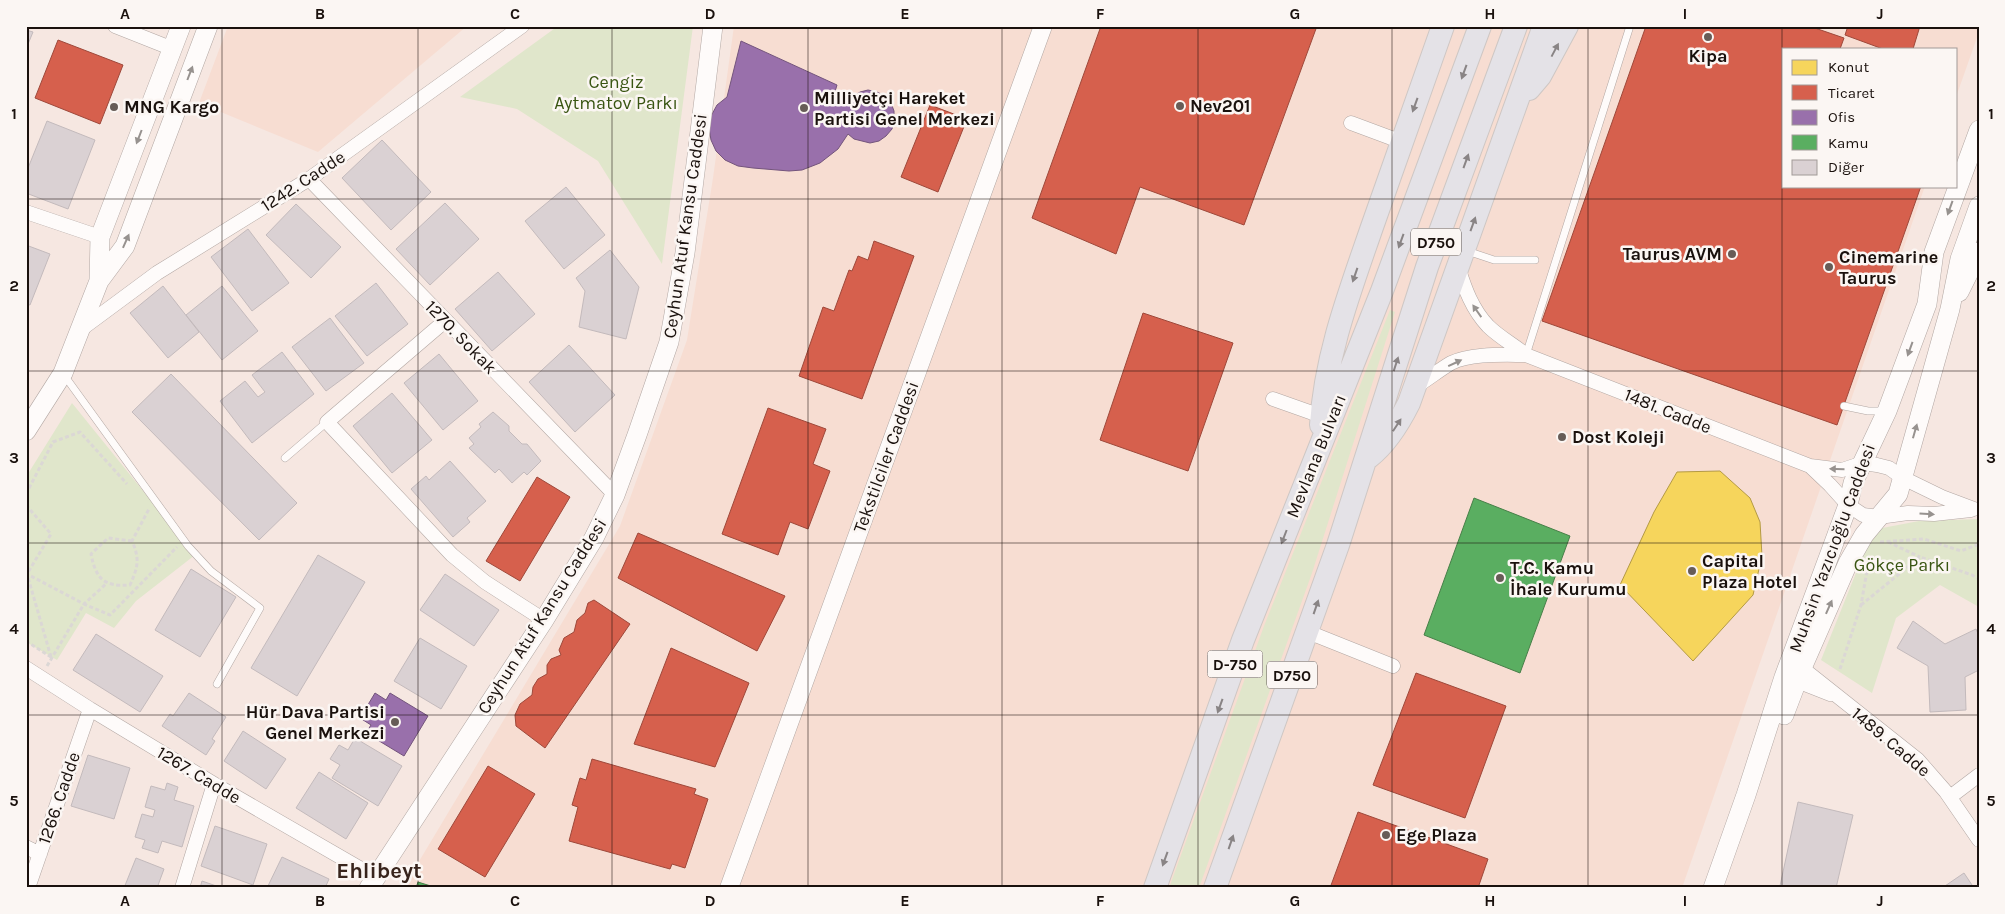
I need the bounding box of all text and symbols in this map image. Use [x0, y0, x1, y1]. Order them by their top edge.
text: A [120, 4, 130, 23]
text: B [315, 4, 325, 23]
text: C [510, 4, 520, 23]
text: D [705, 4, 716, 23]
text: E [900, 4, 910, 23]
text: F [1096, 4, 1105, 23]
text: G [1290, 4, 1300, 23]
text: H [1484, 4, 1496, 23]
text: I [1683, 4, 1687, 23]
text: J [1876, 4, 1884, 23]
marker: Kipa [1702, 31, 1714, 43]
one-way arrow [1551, 43, 1560, 56]
place label: Kipa [1688, 45, 1728, 67]
legend [1782, 48, 1958, 188]
text: Konut [1828, 58, 1869, 76]
one-way arrow [187, 65, 194, 80]
one-way arrow [1459, 65, 1467, 79]
park label: Cengiz Aytmatov Parkı [554, 71, 678, 114]
text: Ticaret [1828, 84, 1875, 102]
place label: Milliyetçi Hareket Partisi Genel Merkezi [814, 87, 995, 130]
place label: Nev201 [1190, 95, 1250, 117]
place label: MNG Kargo [124, 96, 219, 118]
one-way arrow [1411, 98, 1419, 113]
marker: Nev201 [1174, 100, 1186, 112]
marker: MNG Kargo [108, 101, 120, 113]
marker: Milliyetçi Hareket Partisi Genel Merkezi [798, 102, 810, 114]
text: 1 [11, 104, 17, 123]
text: 1 [1988, 104, 1994, 123]
text: Ofis [1828, 108, 1855, 126]
street label: Ceyhun Atuf Kansu Caddesi [658, 112, 712, 340]
one-way arrow [134, 130, 142, 144]
text: Kamu [1828, 134, 1869, 152]
street label: 1242. Cadde [257, 146, 349, 216]
one-way arrow [1463, 154, 1470, 169]
text: Diğer [1828, 158, 1865, 176]
one-way arrow [1946, 201, 1953, 216]
one-way arrow [1469, 216, 1477, 231]
road number: D750 [1411, 228, 1461, 256]
one-way arrow [123, 234, 131, 248]
one-way arrow [1397, 234, 1405, 249]
place label: Taurus AVM [1623, 243, 1722, 265]
place label: Cinemarine Taurus [1839, 246, 1938, 289]
marker: Taurus AVM [1726, 248, 1738, 260]
marker: Cinemarine Taurus [1823, 261, 1835, 273]
one-way arrow [1351, 268, 1359, 283]
text: 2 [9, 276, 19, 295]
text: 2 [1986, 276, 1996, 295]
street label: 1270. Sokak [420, 296, 502, 378]
one-way arrow [1472, 304, 1482, 318]
one-way arrow [1906, 342, 1914, 357]
one-way arrow [1392, 357, 1400, 372]
one-way arrow [1448, 358, 1462, 366]
street label: Tekstilciler Caddesi [848, 378, 924, 536]
street label: 1481. Cadde [1621, 384, 1715, 438]
street label: Mevlana Bulvarı [1281, 391, 1351, 521]
one-way arrow [1392, 418, 1401, 431]
one-way arrow [1912, 423, 1920, 438]
place label: Dost Koleji [1572, 426, 1665, 448]
marker: Dost Koleji [1556, 431, 1568, 443]
street label: Muhsin Yazıcıoğlu Caddesi [1784, 441, 1880, 655]
text: 3 [9, 448, 19, 467]
text: 3 [1986, 448, 1996, 467]
one-way arrow [1828, 465, 1844, 473]
one-way arrow [1919, 510, 1935, 518]
street label: Ceyhun Atuf Kansu Caddesi [473, 514, 611, 718]
one-way arrow [1280, 530, 1287, 545]
place label: Capital Plaza Hotel [1702, 550, 1797, 593]
park label: Gökçe Parkı [1854, 554, 1950, 576]
place label: T.C. Kamu İhale Kurumu [1510, 557, 1627, 600]
marker: Capital Plaza Hotel [1686, 565, 1698, 577]
marker: T.C. Kamu İhale Kurumu [1494, 572, 1506, 584]
one-way arrow [1313, 599, 1321, 614]
one-way arrow [1825, 600, 1833, 614]
text: 4 [9, 619, 19, 638]
text: 4 [1986, 619, 1996, 638]
road number: D-750 [1208, 651, 1262, 678]
road number: D750 [1267, 662, 1317, 688]
one-way arrow [1216, 698, 1223, 713]
place label: Hür Dava Partisi Genel Merkezi [246, 701, 385, 744]
street label: 1489. Cadde [1847, 703, 1935, 781]
marker: Hür Dava Partisi Genel Merkezi [389, 716, 401, 728]
street label: 1267. Cadde [153, 741, 245, 809]
street label: 1266. Cadde [33, 749, 85, 847]
text: 5 [9, 791, 19, 810]
text: 5 [1986, 791, 1996, 810]
place label: Ege Plaza [1396, 824, 1477, 846]
marker: Ege Plaza [1380, 829, 1392, 841]
one-way arrow [1228, 834, 1236, 849]
one-way arrow [1161, 851, 1168, 866]
district label: Ehlibeyt [336, 858, 422, 884]
text: A [120, 891, 130, 910]
text: B [315, 891, 325, 910]
text: C [510, 891, 520, 910]
text: D [705, 891, 716, 910]
text: E [900, 891, 910, 910]
text: F [1096, 891, 1105, 910]
text: G [1290, 891, 1300, 910]
text: H [1484, 891, 1496, 910]
text: I [1683, 891, 1687, 910]
text: J [1876, 891, 1884, 910]

